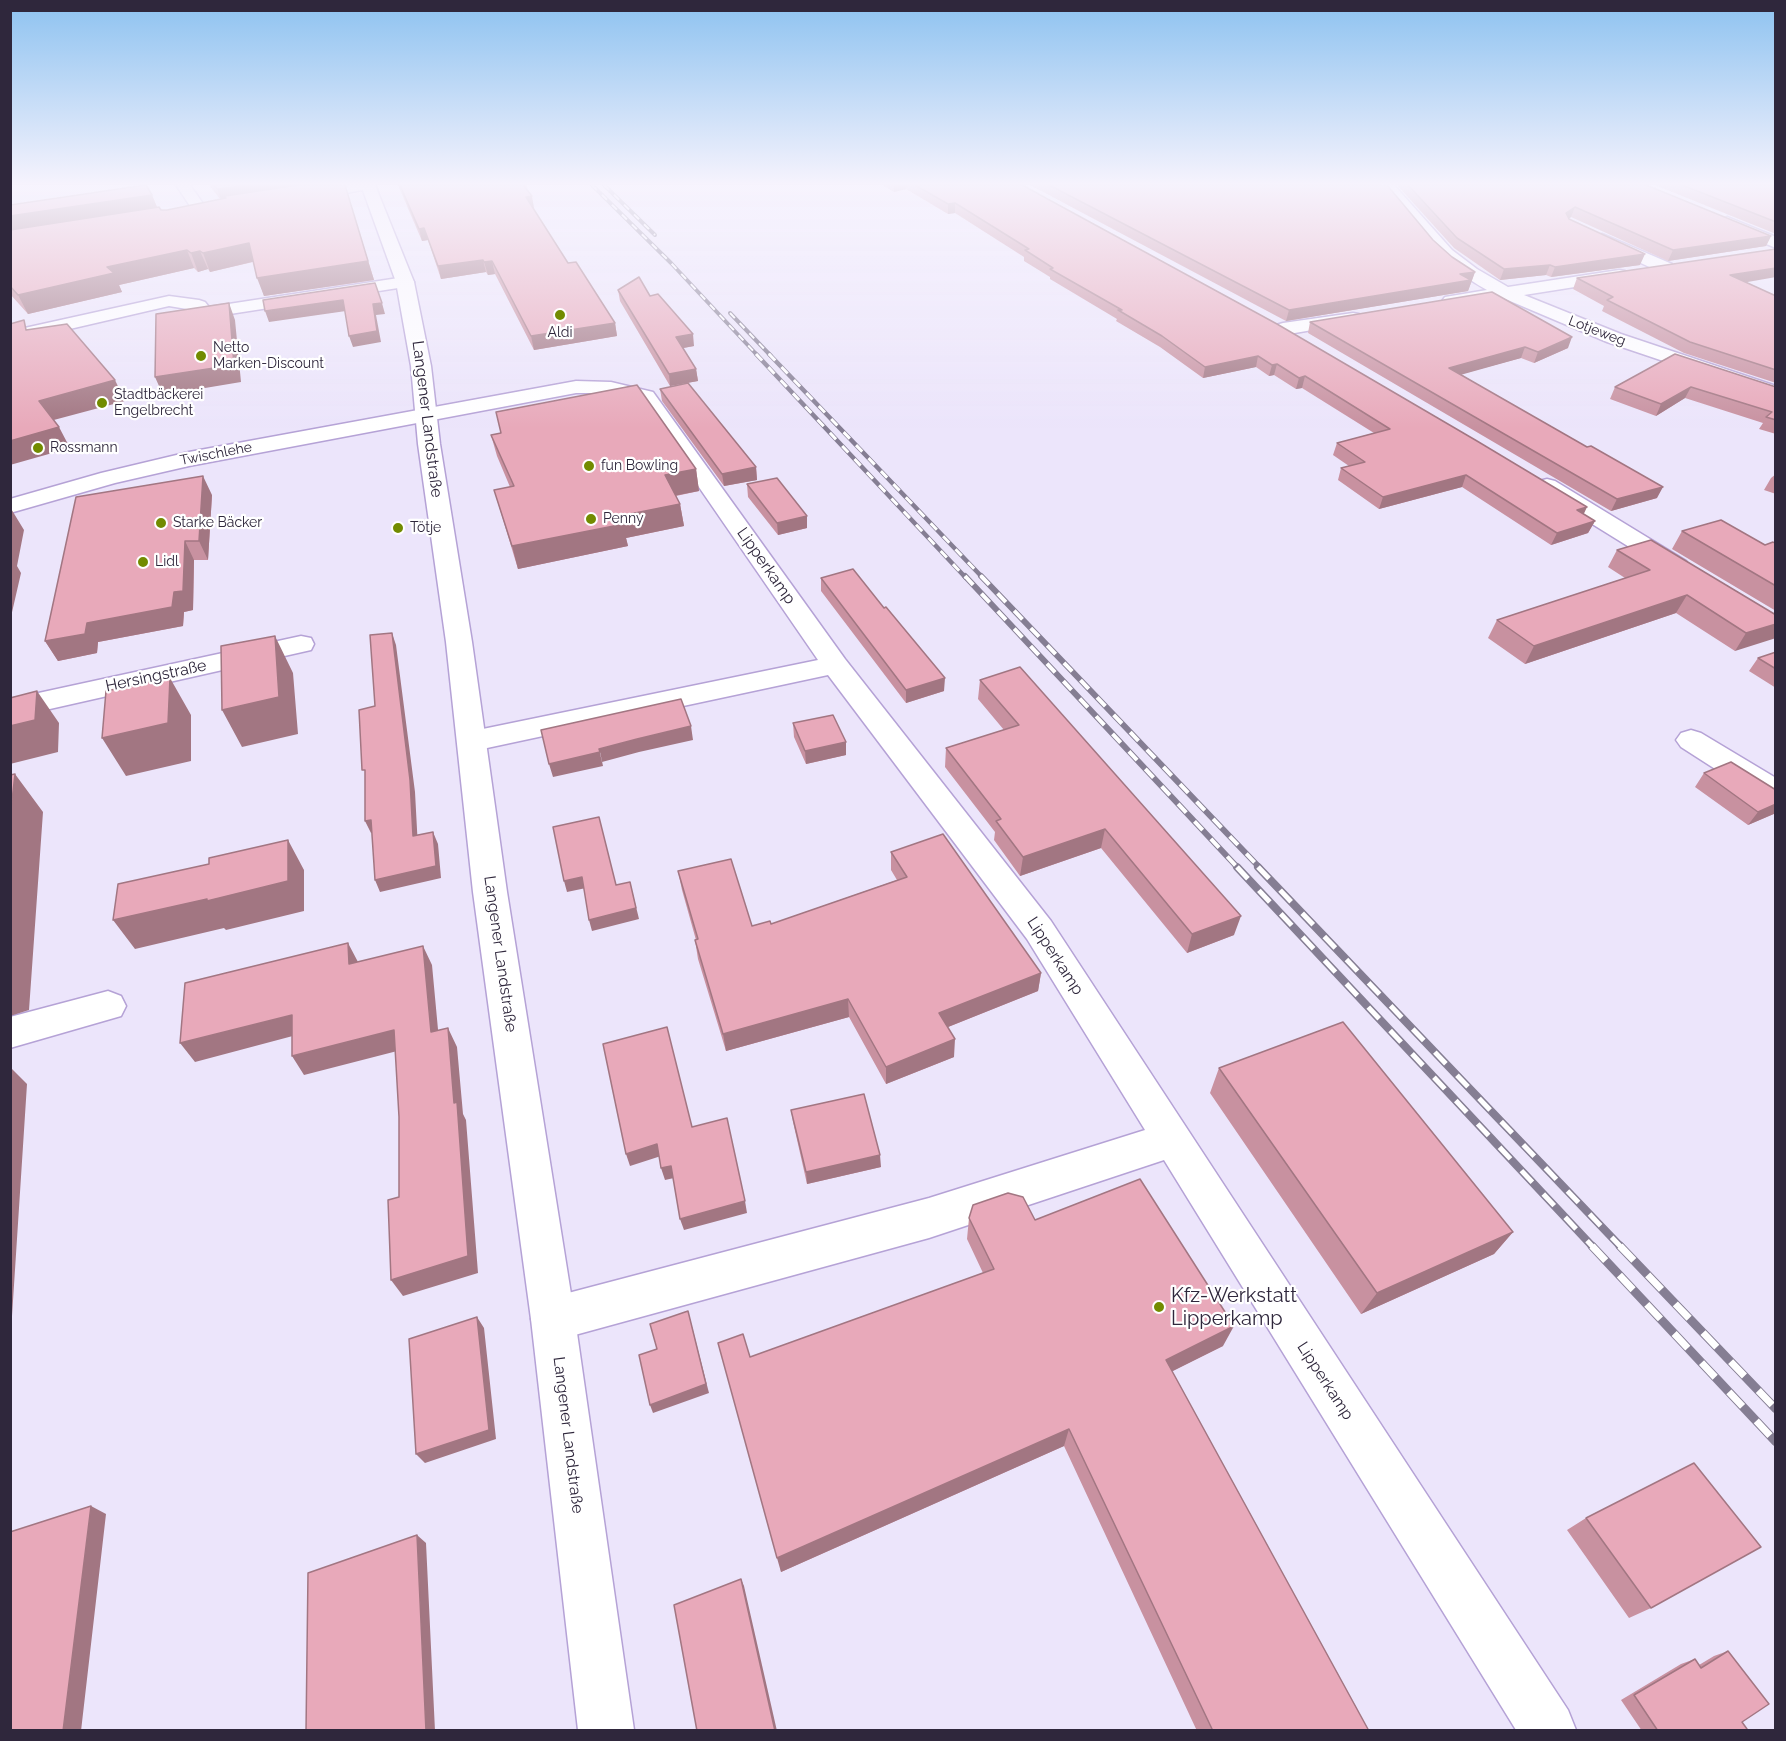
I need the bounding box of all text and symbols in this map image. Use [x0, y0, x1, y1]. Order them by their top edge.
marker: Aldi [553, 308, 567, 322]
street label: Lotjeweg [1566, 312, 1628, 350]
place label: Aldi [547, 325, 573, 341]
street label: Langener Landstraße [408, 339, 446, 499]
place label: Netto Marken-Discount [213, 340, 324, 372]
marker: Netto Marken-Discount [194, 349, 208, 363]
place label: Stadtbäckerei Engelbrecht [114, 387, 203, 419]
marker: Stadtbäckerei Engelbrecht [95, 396, 109, 410]
street label: Twischlehe [179, 439, 253, 469]
place label: Rossmann [50, 440, 118, 456]
marker: Rossmann [31, 441, 45, 455]
place label: fun Bowling [601, 458, 678, 474]
marker: fun Bowling [582, 459, 596, 473]
place label: Penny [603, 511, 644, 527]
marker: Penny [584, 512, 598, 526]
place label: Starke Bäcker [173, 515, 262, 531]
marker: Starke Bäcker [154, 516, 168, 530]
place label: Tötje [410, 520, 441, 536]
marker: Tötje [391, 521, 405, 535]
street label: Lipperkamp [733, 524, 799, 608]
place label: Lidl [155, 554, 179, 570]
marker: Lidl [136, 555, 150, 569]
street label: Hersingstraße [104, 656, 208, 696]
street label: Langener Landstraße [479, 874, 521, 1034]
street label: Lipperkamp [1023, 913, 1087, 999]
place label: Kfz-Werkstatt Lipperkamp [1171, 1284, 1297, 1331]
marker: Kfz-Werkstatt Lipperkamp [1152, 1300, 1166, 1314]
street label: Lipperkamp [1293, 1338, 1357, 1424]
street label: Langener Landstraße [549, 1355, 587, 1515]

